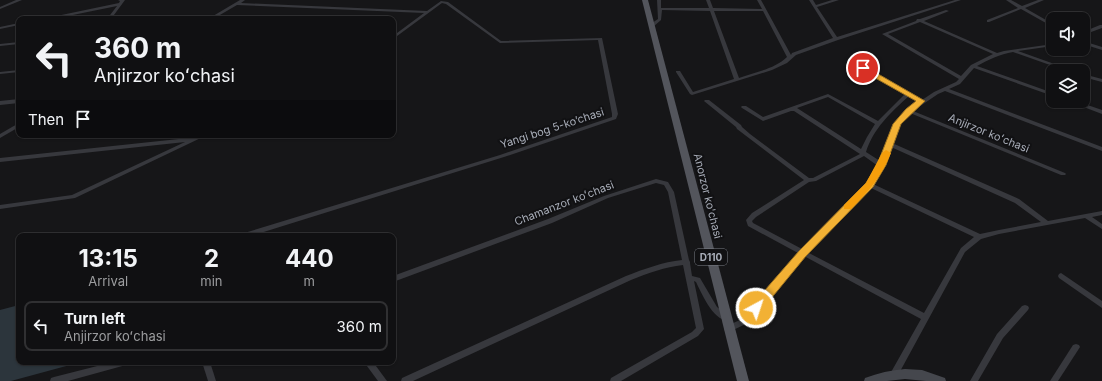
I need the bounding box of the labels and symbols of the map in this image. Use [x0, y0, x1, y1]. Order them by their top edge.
pin [846, 51, 880, 85]
street label: Yangi bog 5-koʼchasi [498, 105, 606, 151]
street label: Anjirzor koʻchasi [946, 110, 1032, 156]
street label: Anorzor ko'chasi [691, 152, 725, 240]
street label: Chamanzor koʻchasi [512, 178, 616, 228]
road number: D110 [695, 249, 727, 265]
position arrow [735, 287, 777, 329]

